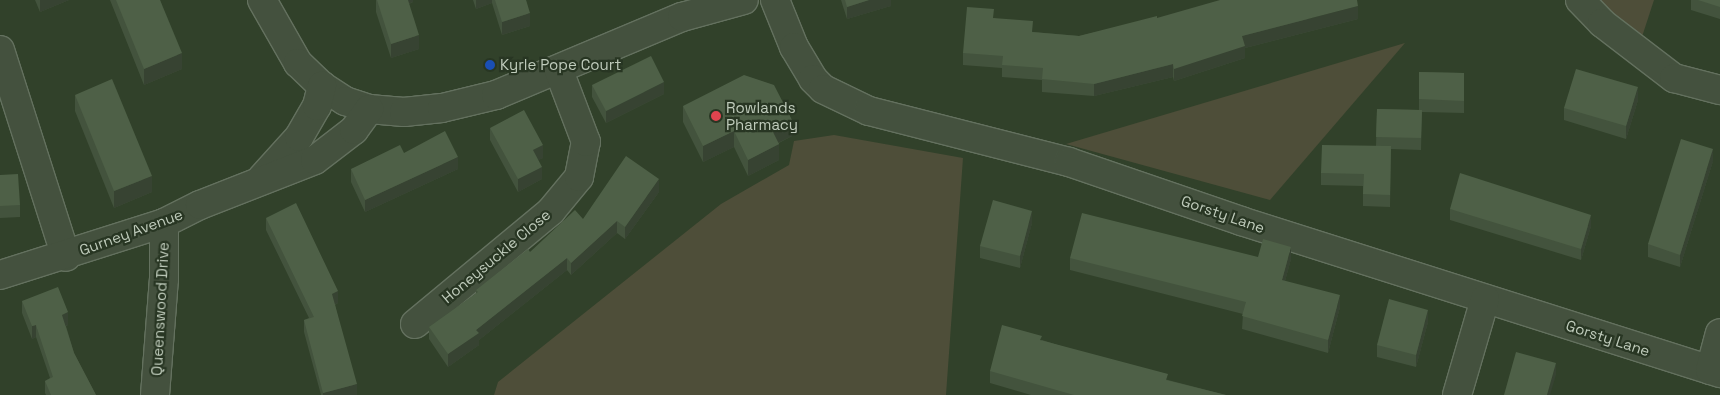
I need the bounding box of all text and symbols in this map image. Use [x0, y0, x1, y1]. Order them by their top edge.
place label: Kyrle Pope Court [500, 56, 621, 74]
marker: Kyrle Pope Court [484, 59, 496, 71]
place label: Rowlands Pharmacy [726, 98, 798, 133]
marker: Rowlands Pharmacy [710, 110, 722, 122]
street label: Gorsty Lane [1179, 191, 1267, 237]
street label: Gurney Avenue [77, 205, 185, 259]
street label: Honeysuckle Close [438, 205, 554, 307]
street label: Queenswood Drive [148, 242, 172, 376]
street label: Gorsty Lane [1564, 316, 1652, 360]

